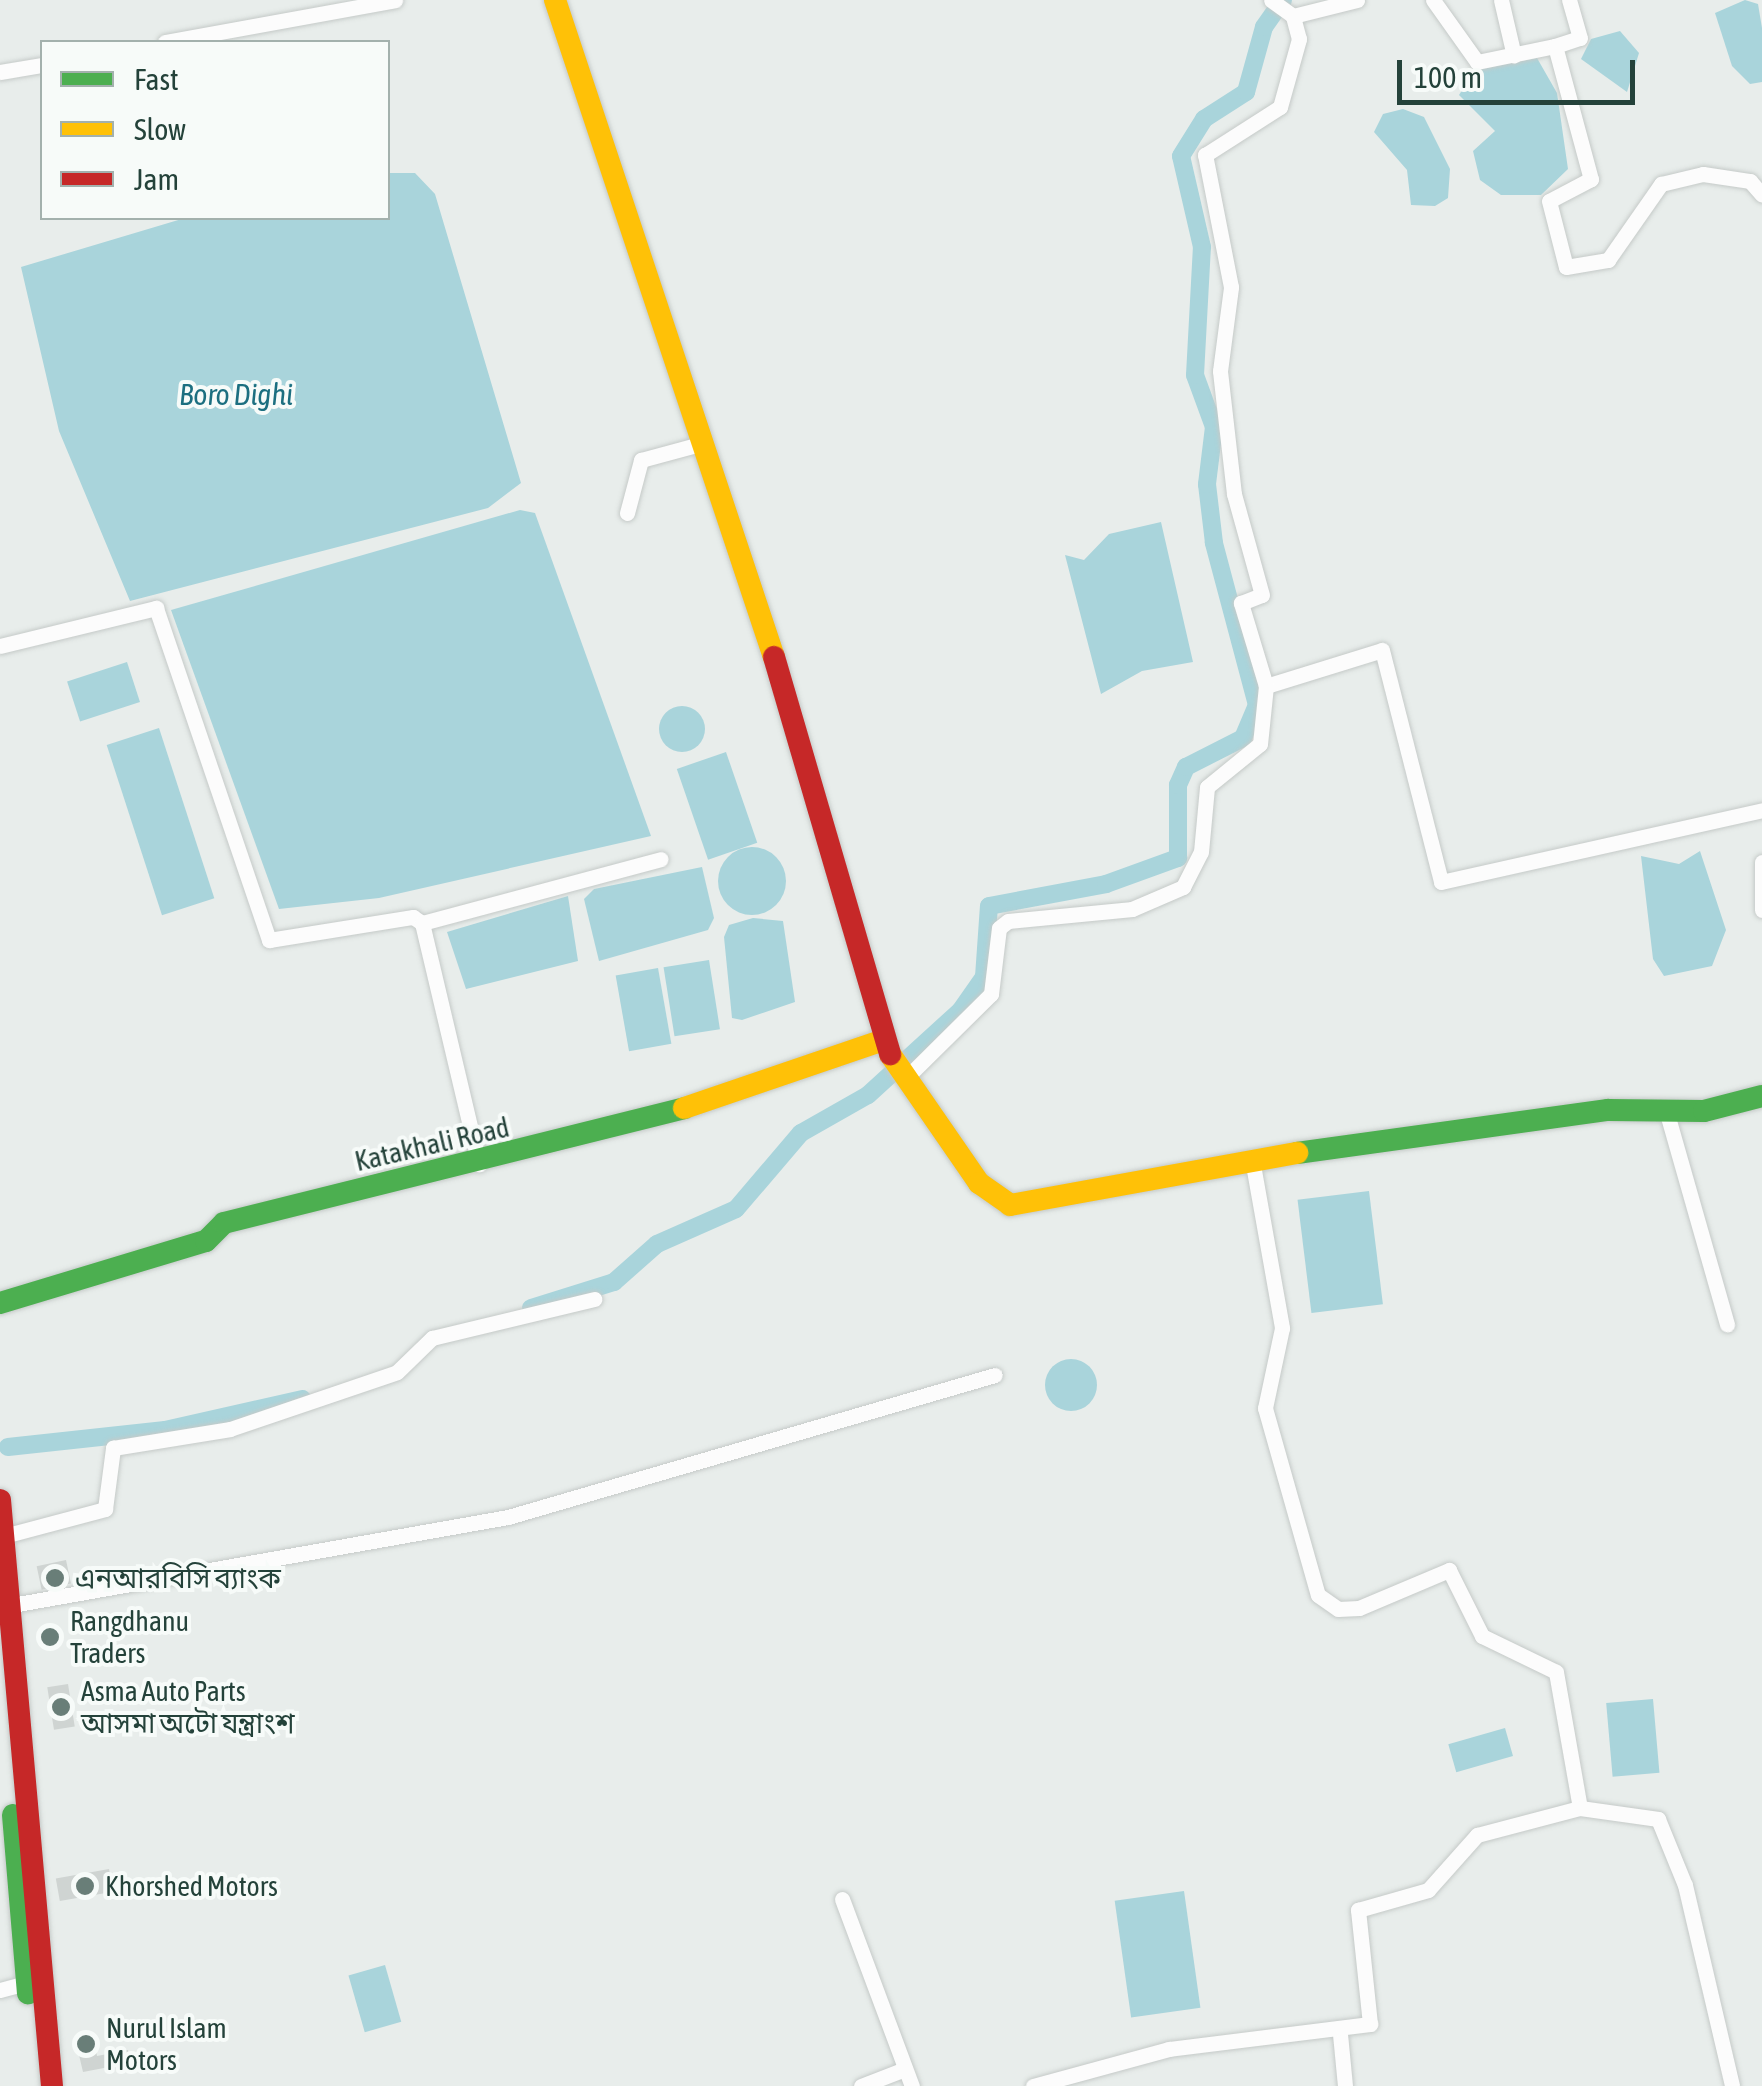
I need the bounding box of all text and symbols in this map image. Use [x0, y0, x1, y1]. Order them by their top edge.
legend [40, 40, 390, 220]
scale bar [1402, 40, 1640, 102]
text: 100 m [1414, 60, 1482, 94]
text: Fast [134, 62, 179, 96]
text: Slow [134, 112, 186, 146]
text: Jam [134, 162, 179, 196]
water label: Boro Dighi [179, 376, 293, 412]
street label: Katakhali Road [352, 1110, 512, 1178]
place label: এনআরবিসি ব্যাংক [75, 1561, 281, 1595]
marker: এনআরবিসি ব্যাংক [44, 1567, 66, 1589]
place label: Rangdhanu Traders [70, 1604, 189, 1670]
marker: Rangdhanu Traders [39, 1626, 61, 1648]
place label: Asma Auto Parts আসমা অটো যন্ত্রাংশ [81, 1674, 294, 1740]
marker: Asma Auto Parts আসমা অটো যন্ত্রাংশ [50, 1696, 72, 1718]
place label: Khorshed Motors [105, 1869, 278, 1903]
marker: Khorshed Motors [74, 1875, 96, 1897]
place label: Nurul Islam Motors [106, 2011, 227, 2077]
marker: Nurul Islam Motors [75, 2033, 97, 2055]

